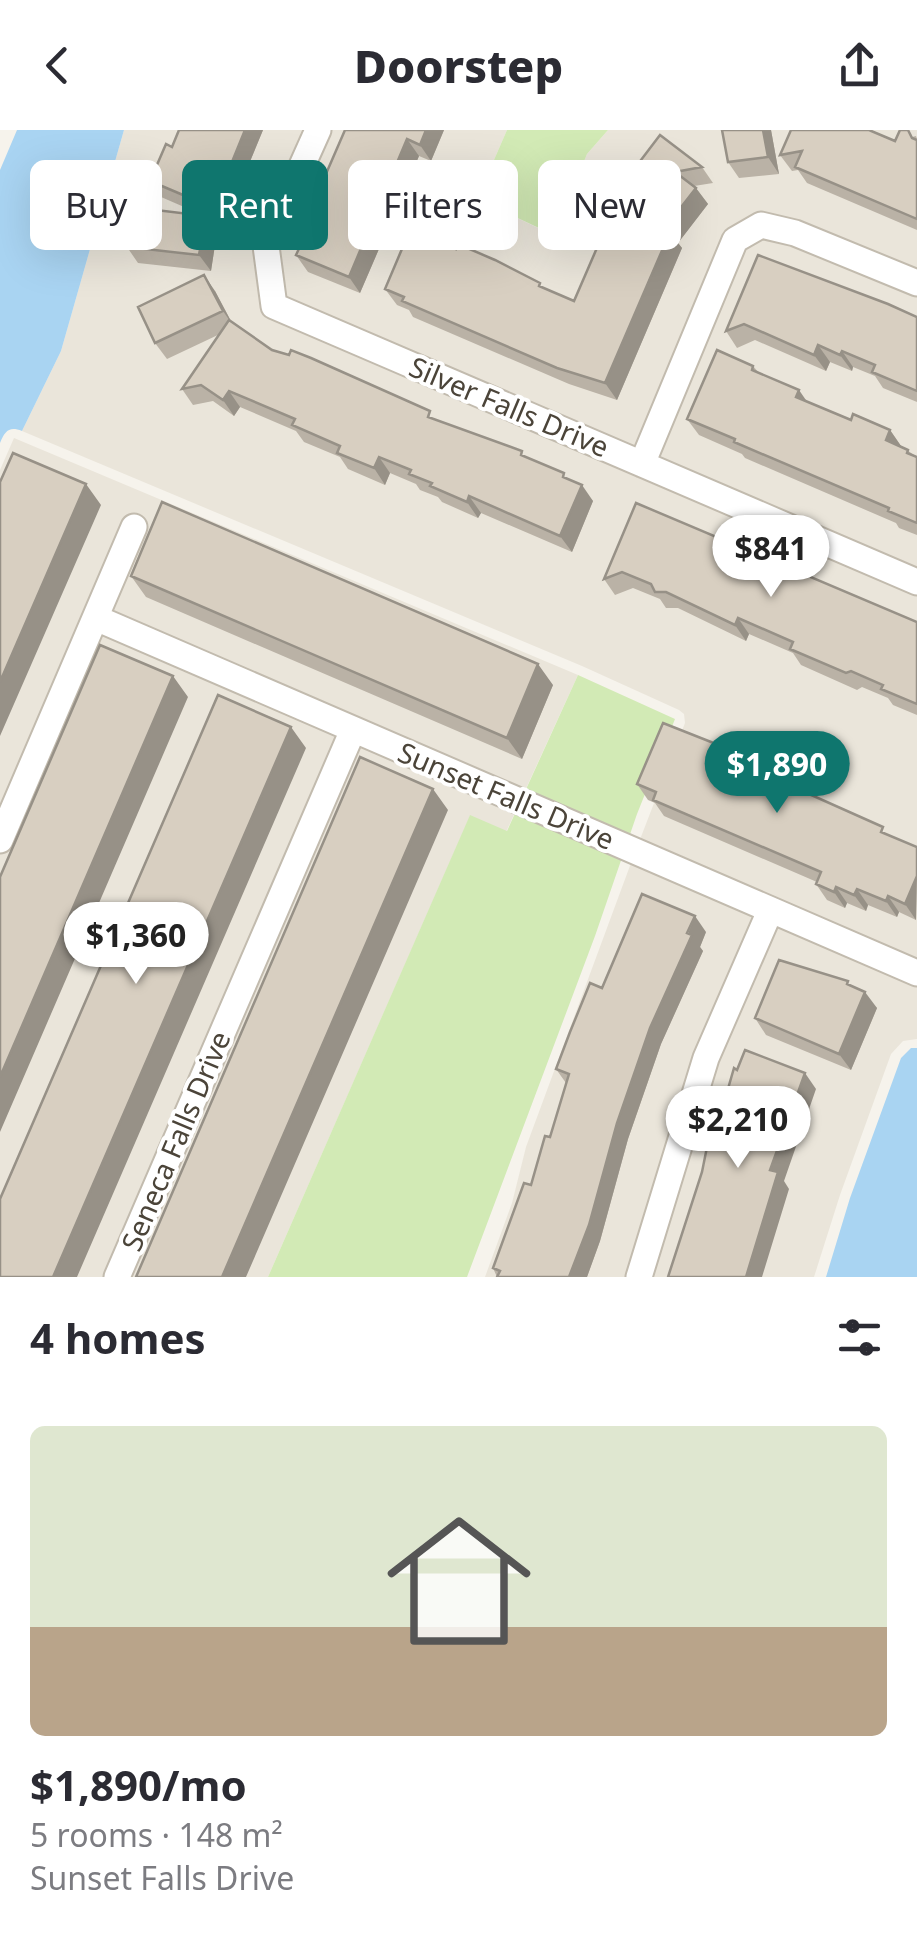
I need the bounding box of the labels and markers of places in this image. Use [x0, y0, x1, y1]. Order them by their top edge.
pin: $841 [712, 515, 830, 600]
pin: $1,890 [696, 731, 858, 816]
pin: $1,360 [55, 902, 217, 987]
pin: $2,210 [657, 1086, 819, 1171]

